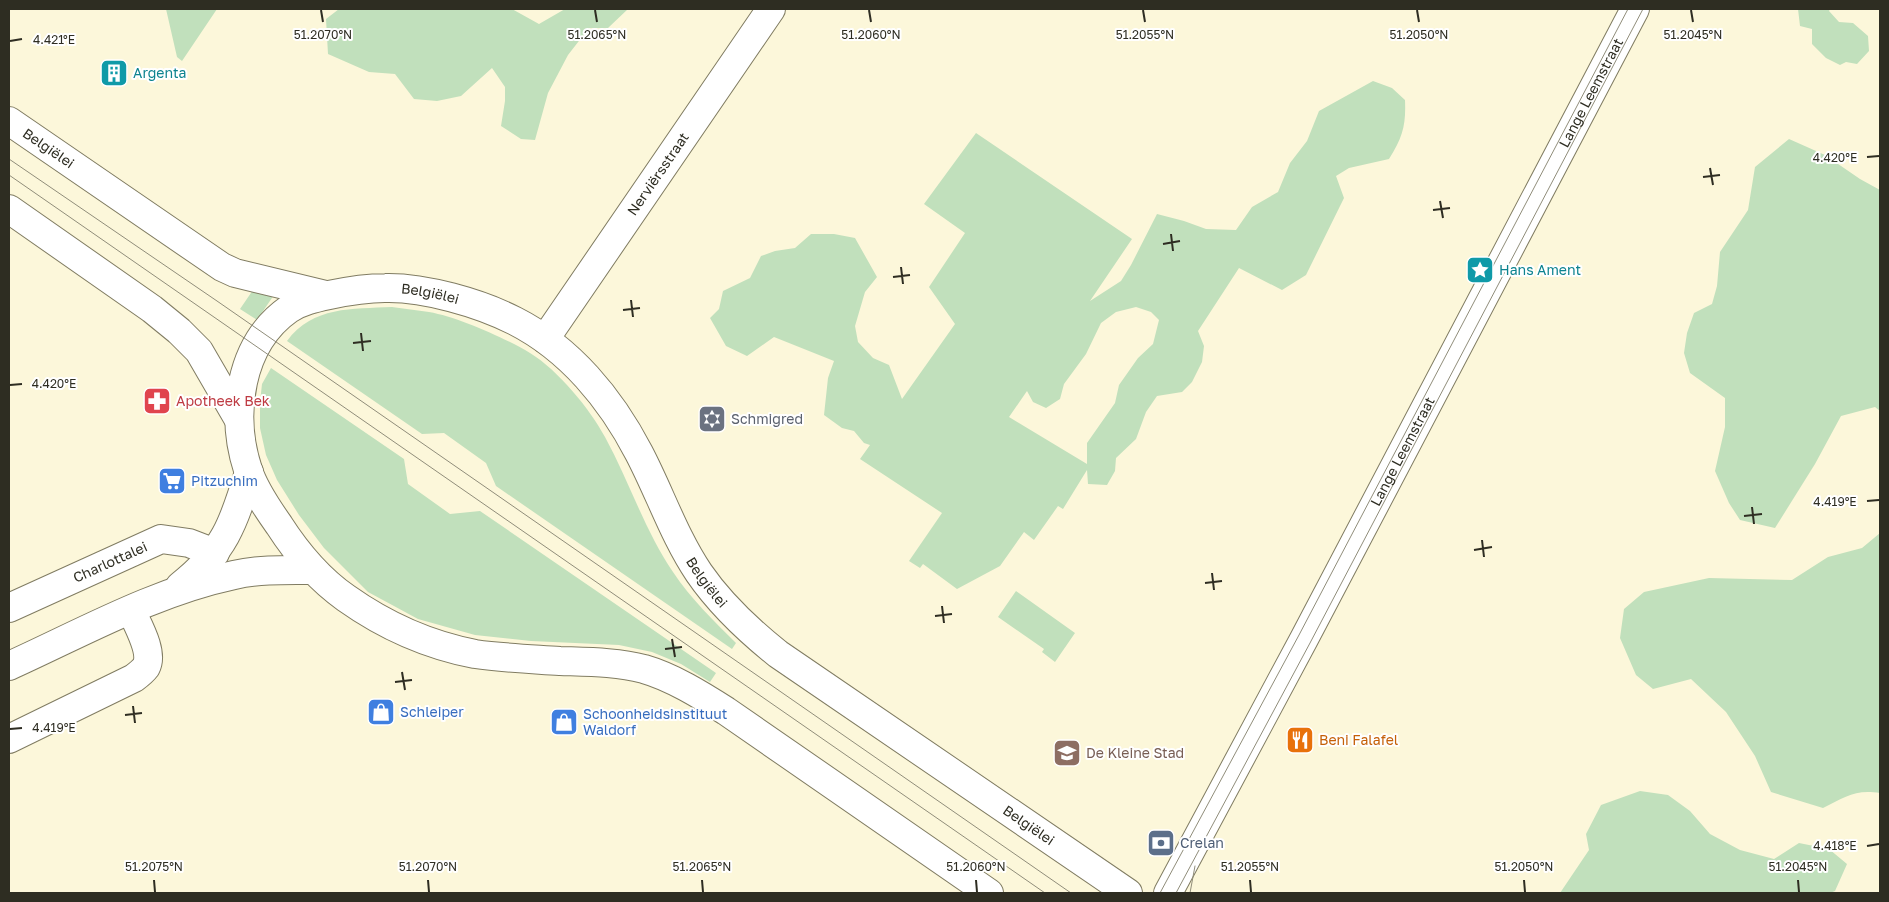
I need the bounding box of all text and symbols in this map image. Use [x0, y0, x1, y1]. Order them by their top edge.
text: 51.2070°N [294, 27, 352, 42]
text: 51.2065°N [568, 27, 626, 42]
text: 51.2060°N [841, 27, 901, 42]
text: 51.2055°N [1116, 27, 1174, 42]
text: 51.2050°N [1390, 27, 1448, 42]
text: 51.2045°N [1664, 27, 1722, 42]
text: 4.421°E [33, 32, 75, 47]
street label: Lange Leemstraat [1555, 35, 1626, 150]
building icon: Argenta [99, 58, 129, 88]
place label: Argenta [133, 64, 186, 81]
street label: Belgiëlei [20, 124, 78, 171]
street label: Nerviërsstraat [623, 129, 692, 219]
text: 4.420°E [1813, 150, 1857, 165]
place icon: Hans Ament [1465, 255, 1495, 285]
place label: Hans Ament [1499, 261, 1581, 278]
street label: Belgiëlei [400, 279, 461, 307]
text: 4.420°E [32, 376, 76, 391]
pharmacy icon: Apotheek Bek [142, 386, 172, 416]
place label: Apotheek Bek [176, 392, 270, 409]
street label: Lange Leemstraat [1366, 394, 1438, 509]
synagogue icon: Schmigred [697, 404, 727, 434]
place label: Schmigred [731, 410, 803, 427]
supermarket icon: Pitzuchim [157, 466, 187, 496]
place label: Pitzuchim [191, 472, 258, 489]
text: 4.419°E [1813, 494, 1857, 509]
street label: Charlottalei [70, 537, 150, 586]
street label: Belgiëlei [683, 554, 731, 611]
shop icon: Schleiper [366, 697, 396, 727]
place label: Schleiper [400, 703, 464, 720]
place label: Schoonheidsinstituut Waldorf [583, 705, 727, 738]
shop icon: Schoonheidsinstituut Waldorf [549, 707, 579, 737]
text: 4.419°E [32, 720, 76, 735]
restaurant icon: Beni Falafel [1285, 725, 1315, 755]
place label: Beni Falafel [1319, 731, 1398, 748]
school or university icon: De Kleine Stad [1052, 738, 1082, 768]
place label: De Kleine Stad [1086, 744, 1184, 761]
street label: Belgiëlei [1000, 801, 1058, 848]
bank icon: Crelan [1146, 828, 1176, 858]
place label: Crelan [1180, 834, 1224, 851]
text: 4.418°E [1813, 838, 1857, 853]
text: 51.2075°N [125, 859, 183, 874]
text: 51.2070°N [399, 859, 457, 874]
text: 51.2065°N [673, 859, 731, 874]
text: 51.2060°N [946, 859, 1006, 874]
text: 51.2055°N [1221, 859, 1279, 874]
text: 51.2050°N [1495, 859, 1553, 874]
text: 51.2045°N [1769, 859, 1827, 874]

